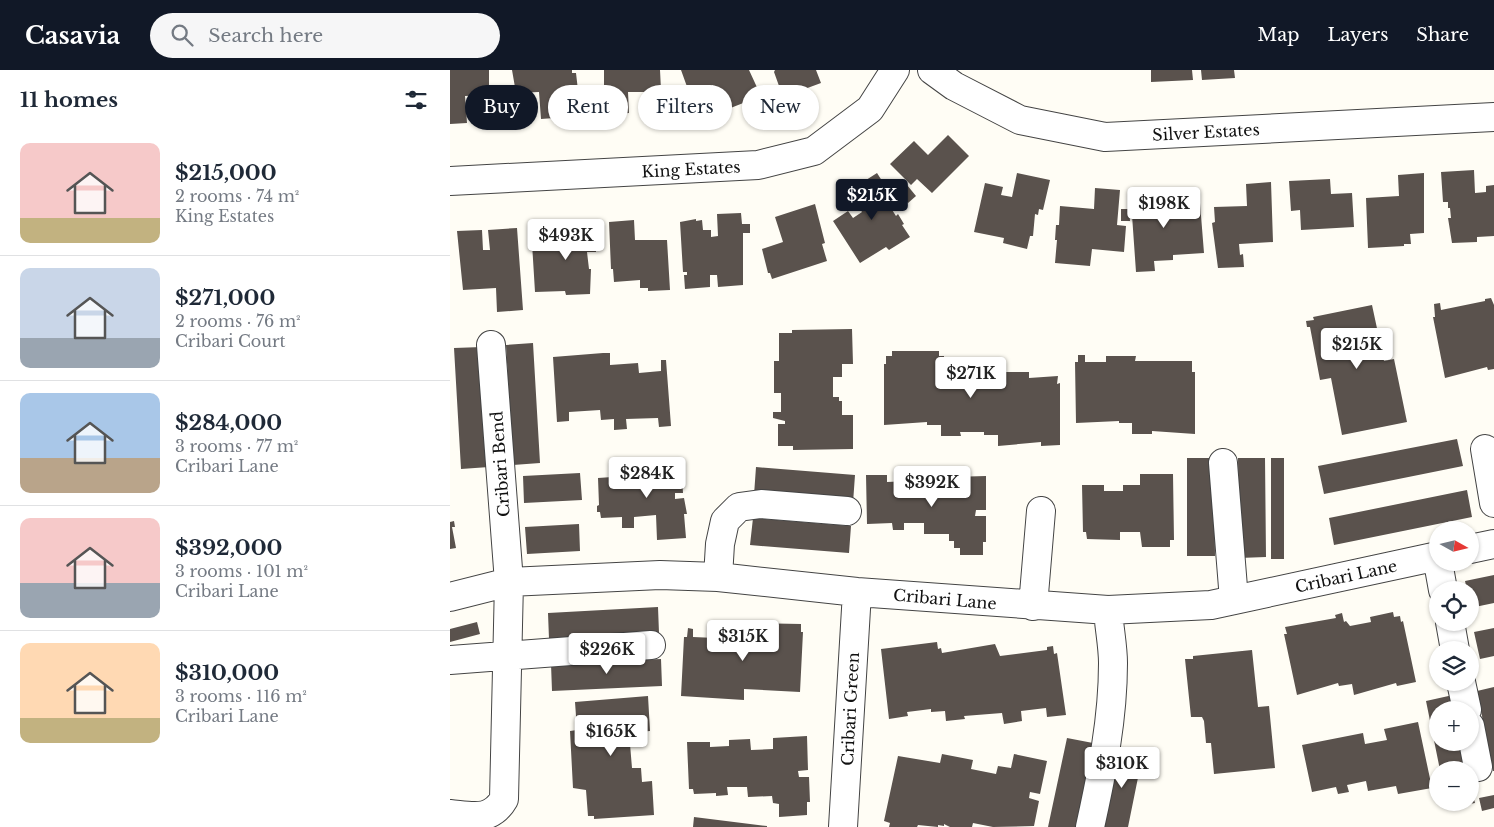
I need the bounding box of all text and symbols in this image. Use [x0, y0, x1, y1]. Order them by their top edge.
search box [150, 13, 500, 58]
text: Casavia [25, 21, 120, 50]
icon: search [168, 21, 196, 49]
text: Search here [208, 24, 323, 47]
text: Map [1258, 24, 1299, 46]
text: Layers [1327, 24, 1388, 46]
text: Share [1416, 24, 1469, 46]
chip: Buy [465, 85, 538, 130]
chip: Rent [548, 85, 628, 130]
chip: Filters [638, 85, 732, 130]
chip: New [742, 85, 819, 130]
icon: filters [402, 86, 430, 114]
text: 11 homes [20, 87, 118, 113]
street label: Silver Estates [1152, 119, 1260, 145]
street label: King Estates [641, 156, 741, 182]
text: $215,000 [175, 160, 277, 186]
icon: home [60, 163, 120, 223]
pin: $215K [837, 178, 907, 221]
text: $215K [847, 185, 897, 205]
text: 2 rooms · 74 m² [175, 186, 299, 206]
pin: $198K [1129, 186, 1199, 229]
text: $198K [1138, 193, 1190, 213]
text: King Estates [175, 206, 274, 226]
pin: $493K [531, 218, 601, 261]
text: $493K [538, 225, 594, 245]
text: $271,000 [175, 285, 275, 311]
icon: home [60, 288, 120, 348]
text: 2 rooms · 76 m² [175, 311, 301, 331]
pin: $215K [1322, 328, 1392, 370]
text: Cribari Court [175, 331, 286, 351]
text: $215K [1332, 334, 1382, 354]
pin: $271K [936, 356, 1006, 399]
text: $271K [946, 363, 996, 383]
text: $284,000 [175, 410, 282, 436]
street label: Cribari Bend [486, 410, 514, 518]
icon: home [60, 413, 120, 473]
text: 3 rooms · 77 m² [175, 436, 298, 456]
text: Cribari Lane [175, 456, 279, 476]
pin: $284K [612, 456, 682, 499]
text: $284K [620, 463, 674, 483]
pin: $392K [897, 466, 967, 508]
text: $392K [905, 472, 959, 492]
north arrow [1429, 521, 1479, 571]
map controls [1429, 521, 1479, 811]
text: $392,000 [175, 535, 282, 561]
icon: home [60, 538, 120, 598]
street label: Cribari Lane [1293, 555, 1399, 597]
text: 3 rooms · 101 m² [175, 561, 308, 581]
text: Cribari Lane [175, 581, 279, 601]
button: locate [1429, 581, 1479, 631]
street label: Cribari Lane [893, 585, 997, 613]
pin: $315K [708, 620, 778, 662]
text: $315K [718, 626, 768, 646]
pin: $226K [572, 632, 642, 675]
text: $226K [579, 639, 635, 659]
button: layers [1429, 641, 1479, 691]
street label: Cribari Green [837, 652, 863, 766]
text: $310,000 [175, 660, 279, 686]
icon: home [60, 663, 120, 723]
text: 3 rooms · 116 m² [175, 686, 307, 706]
button: + [1429, 701, 1479, 751]
text: Cribari Lane [175, 706, 279, 726]
pin: $165K [576, 714, 646, 757]
text: $165K [586, 721, 636, 741]
pin: $310K [1087, 746, 1157, 789]
text: $310K [1096, 753, 1148, 773]
button: − [1429, 761, 1479, 811]

